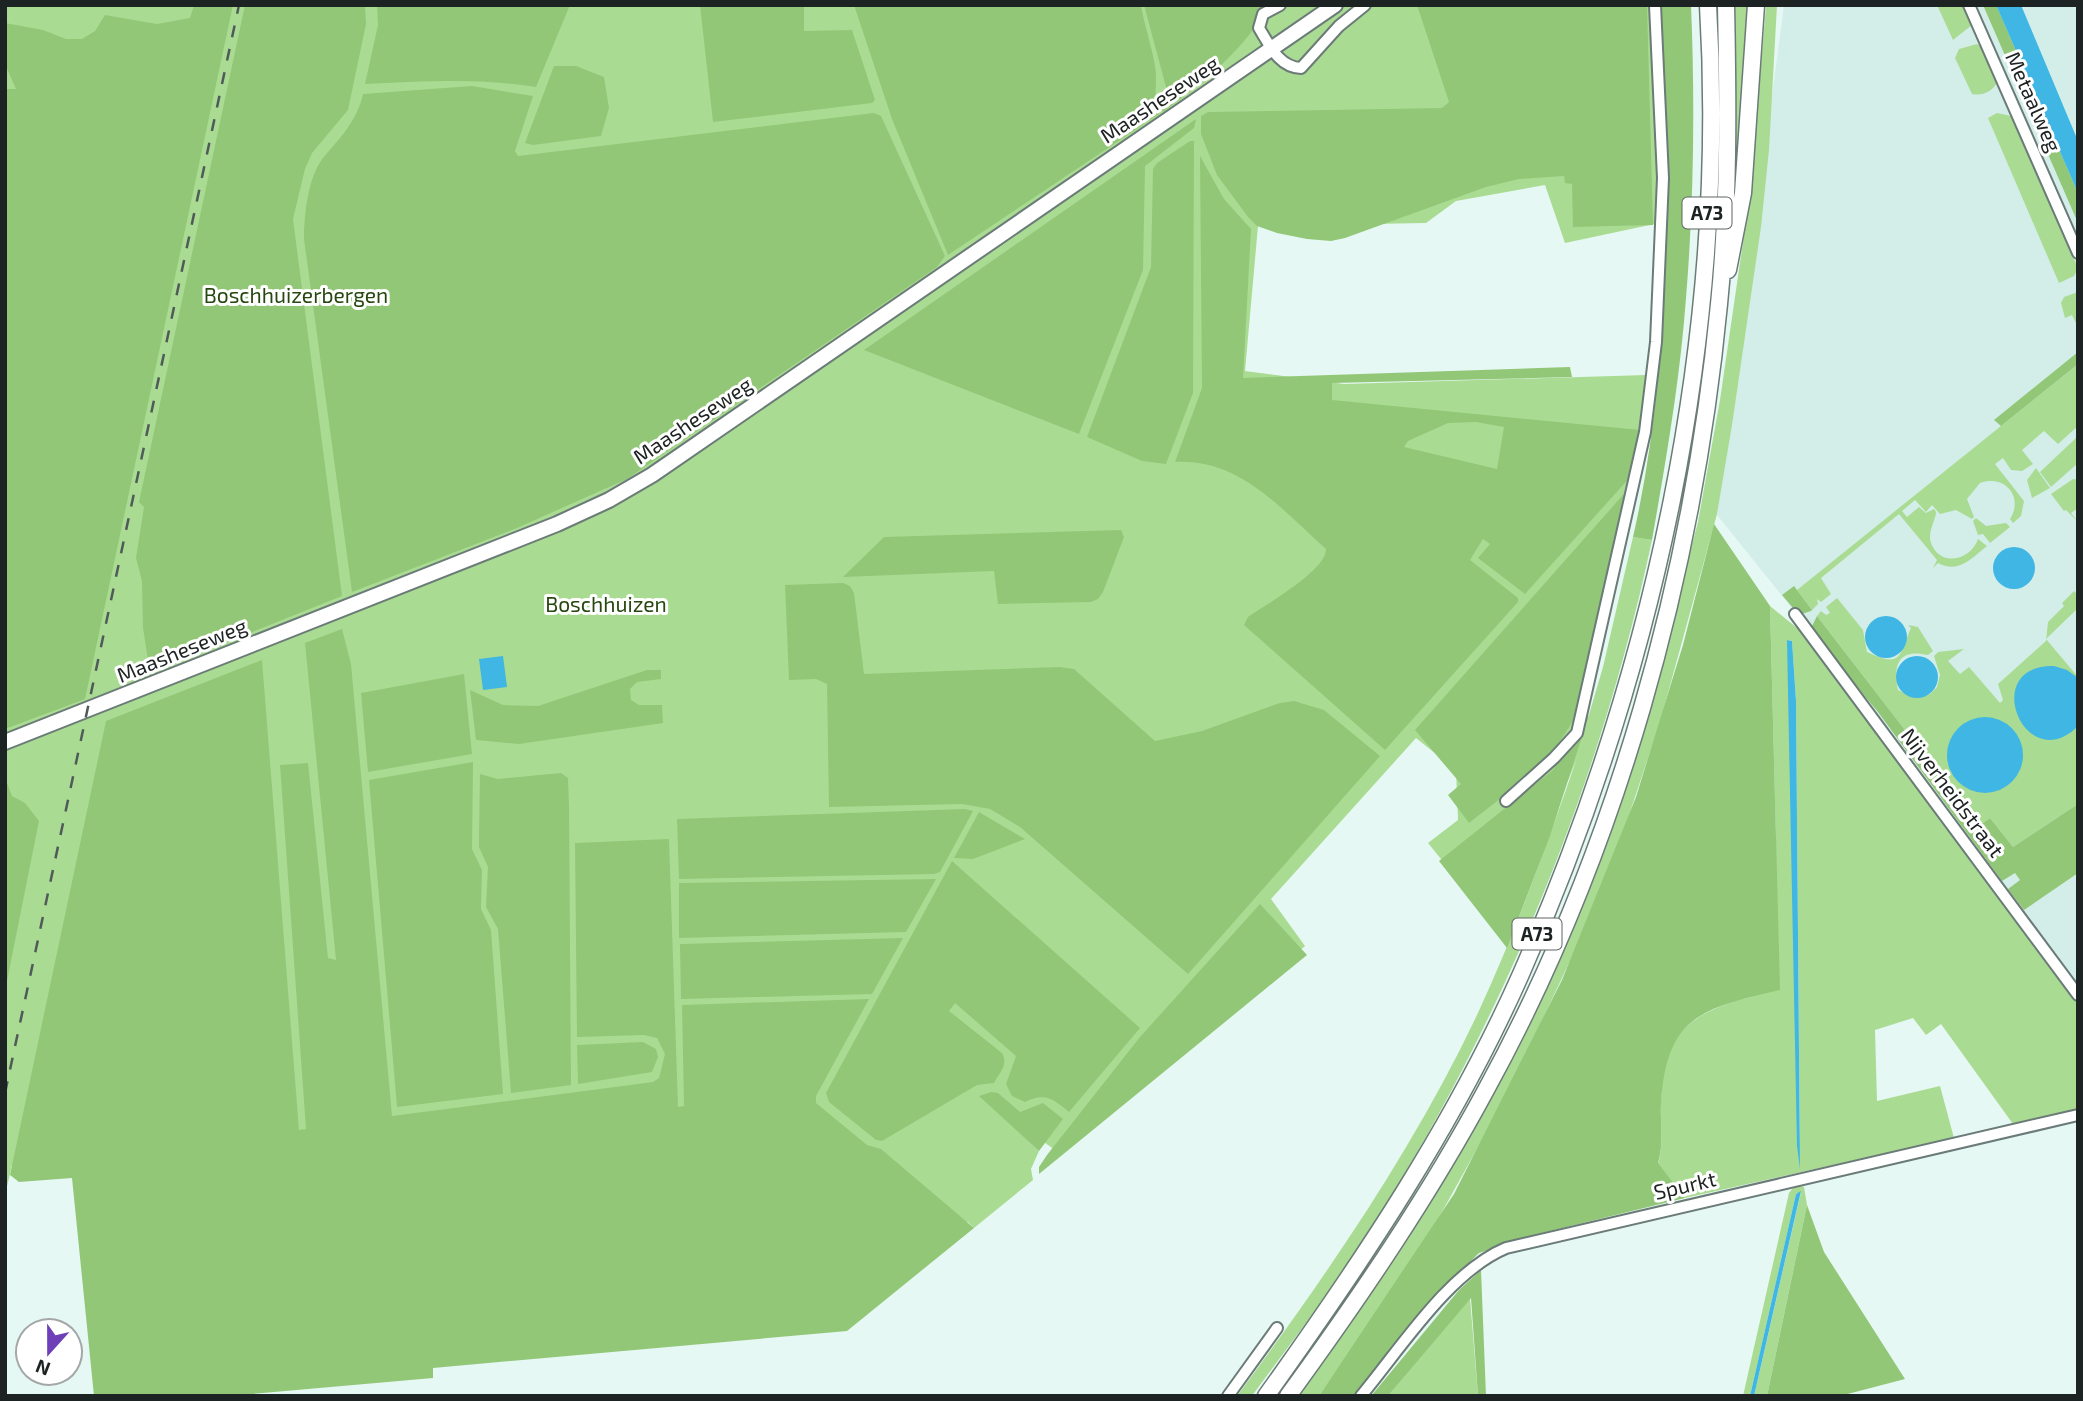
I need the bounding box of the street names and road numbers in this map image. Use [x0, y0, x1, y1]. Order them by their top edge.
street label: Metaalweg [2001, 47, 2068, 156]
street label: Maasheseweg [1095, 50, 1224, 148]
road number: A73 [1682, 197, 1732, 228]
street label: Maasheseweg [628, 371, 757, 469]
street label: Maasheseweg [113, 612, 250, 687]
street label: Nijverheidstraat [1896, 723, 2010, 862]
road number: A73 [1512, 918, 1562, 950]
street label: Spurkt [1651, 1165, 1718, 1204]

